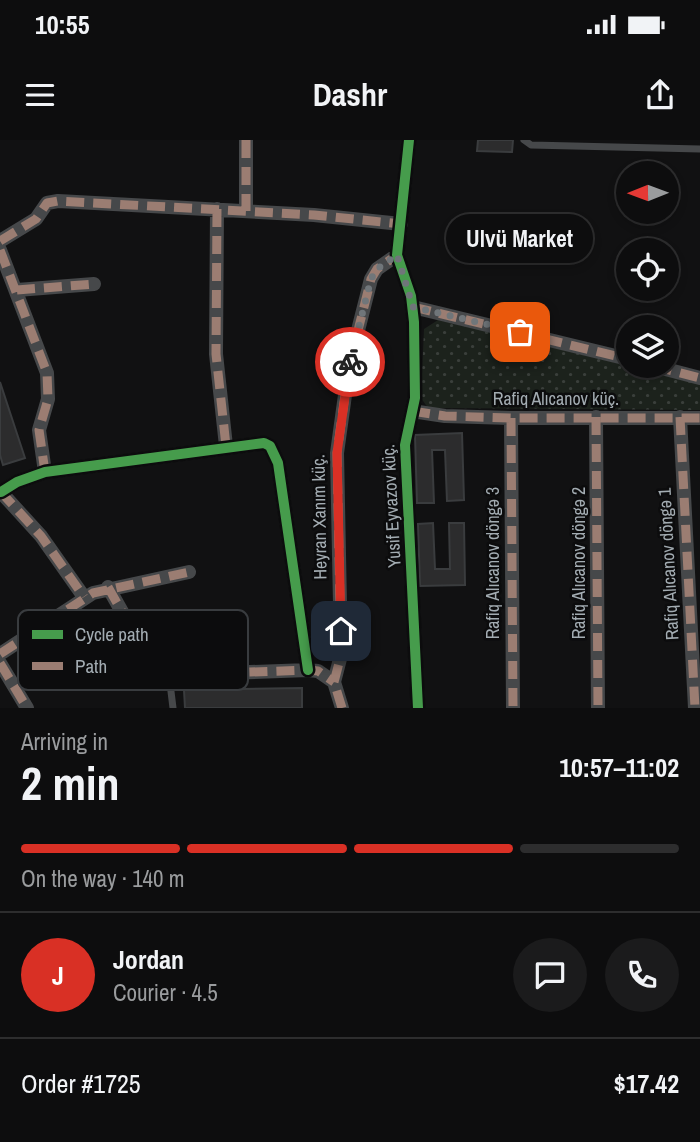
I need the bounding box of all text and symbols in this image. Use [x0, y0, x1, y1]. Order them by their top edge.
text: 10:55 [35, 7, 90, 42]
text: Dashr [313, 73, 387, 116]
icon: menu [21, 76, 59, 114]
icon: share [641, 76, 679, 114]
north arrow [616, 161, 679, 224]
map controls [616, 161, 679, 378]
callout: Ulvü Market [447, 213, 594, 262]
text: Ulvü Market [466, 223, 573, 254]
button: locate [616, 238, 679, 301]
pin [490, 302, 550, 362]
icon: bag [501, 313, 539, 351]
button: layers [616, 315, 679, 378]
courier [315, 327, 385, 397]
icon: bike [331, 343, 369, 381]
street label: Rafiq Alıcanov küç. [493, 386, 619, 411]
street label: Yusif Eyvazov küç. [375, 443, 407, 569]
street label: Heyran Xanım küç. [305, 454, 333, 580]
street label: Rafiq Alıcanov döngə 1 [651, 486, 684, 641]
street label: Rafiq Alıcanov döngə 3 [480, 487, 505, 639]
street label: Rafiq Alıcanov döngə 2 [566, 487, 591, 639]
pin [311, 601, 371, 661]
legend [18, 610, 248, 690]
icon: home [322, 612, 360, 650]
text: Cycle path [75, 621, 149, 647]
text: Path [75, 653, 107, 679]
text: Arriving in [21, 726, 108, 757]
text: 10:57–11:02 [559, 750, 679, 785]
text: 2 min [21, 752, 120, 814]
text: On the way · 140 m [21, 863, 185, 894]
button: chat [513, 938, 587, 1012]
button: phone [605, 938, 679, 1012]
text: Jordan [113, 942, 184, 977]
text: J [52, 958, 64, 993]
text: Courier · 4.5 [113, 977, 218, 1008]
text: Order #1725 [21, 1066, 141, 1101]
text: $17.42 [614, 1066, 679, 1101]

